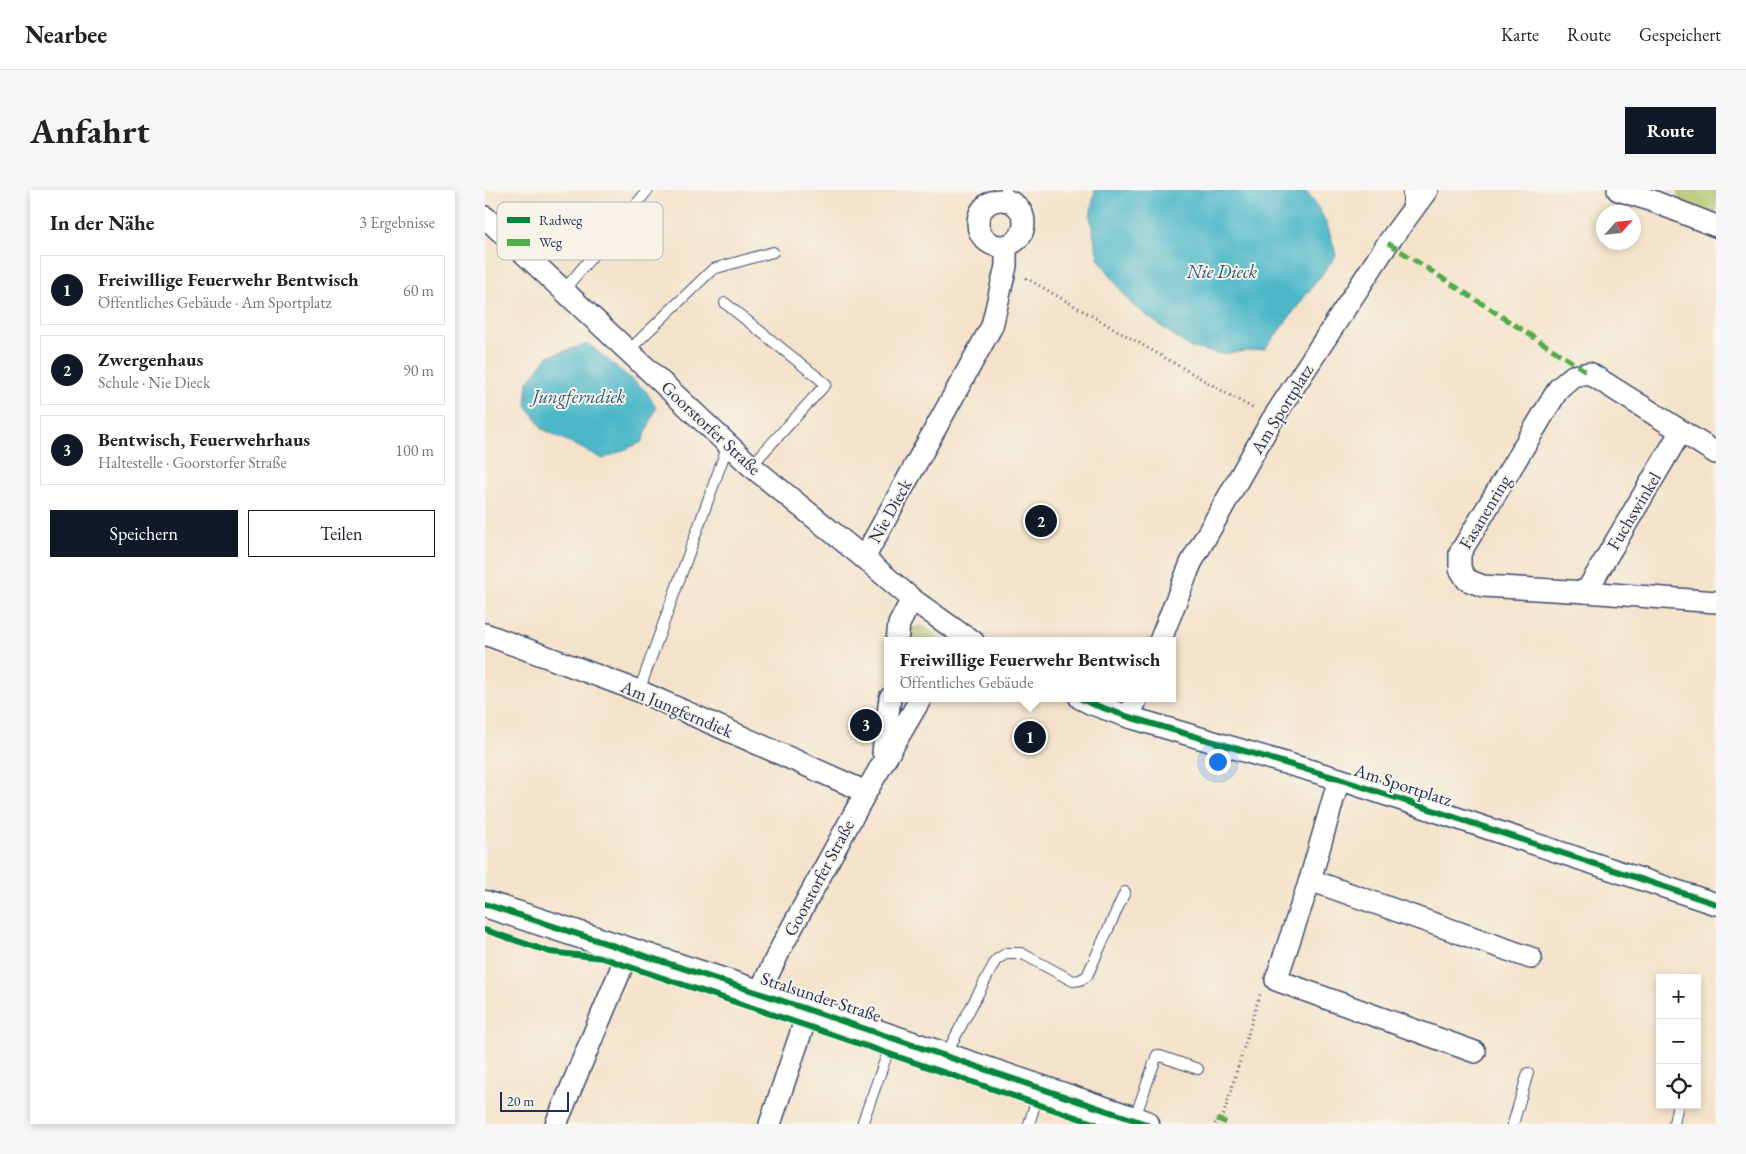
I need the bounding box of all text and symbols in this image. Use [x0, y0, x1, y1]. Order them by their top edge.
text: Nearbee [25, 19, 107, 50]
text: Karte [1501, 23, 1539, 46]
text: Route [1567, 23, 1611, 46]
text: Gespeichert [1639, 23, 1721, 46]
button: Route [1625, 107, 1716, 154]
text: Anfahrt [30, 108, 150, 153]
legend [497, 202, 663, 260]
north arrow [1596, 205, 1641, 250]
text: In der Nähe [50, 209, 155, 236]
text: Radweg [539, 211, 583, 229]
text: 3 Ergebnisse [359, 212, 435, 233]
text: Weg [539, 233, 563, 251]
water label: Nie Dieck [1186, 259, 1258, 284]
text: Freiwillige Feuerwehr Bentwisch [98, 267, 359, 292]
text: 1 [63, 280, 71, 301]
text: 60 m [403, 280, 434, 301]
text: Öffentliches Gebäude · Am Sportplatz [98, 292, 332, 313]
text: Zwergenhaus [98, 347, 203, 372]
street label: Am Sportplatz [1244, 359, 1318, 459]
text: 2 [63, 360, 71, 381]
text: 90 m [403, 360, 434, 381]
text: Schule · Nie Dieck [98, 372, 210, 393]
street label: Goorstorfer Straße [656, 375, 766, 480]
water label: Jungferndiek [529, 384, 626, 409]
text: Bentwisch, Feuerwehrhaus [98, 427, 310, 452]
text: 3 [63, 440, 71, 461]
text: 100 m [395, 440, 434, 461]
text: Haltestelle · Goorstorfer Straße [98, 452, 287, 473]
street label: Fuchswinkel [1601, 467, 1666, 554]
street label: Fasanenring [1453, 470, 1516, 553]
street label: Nie Dieck [863, 474, 917, 547]
pin: 2 [1025, 502, 1057, 540]
button: Speichern [50, 510, 238, 557]
button: Teilen [248, 510, 435, 557]
popup [884, 637, 1176, 702]
text: Freiwillige Feuerwehr Bentwisch [900, 647, 1160, 672]
text: Öffentliches Gebäude [900, 672, 1033, 693]
street label: Am Jungferndiek [617, 674, 737, 743]
pin: 3 [850, 706, 882, 744]
pin: 1 [1014, 718, 1046, 756]
your location [1205, 749, 1231, 775]
street label: Am Sportplatz [1350, 758, 1455, 811]
street label: Goorstorfer Straße [778, 816, 859, 940]
street label: Stralsunder Straße [758, 966, 884, 1027]
map controls [1656, 974, 1701, 1109]
button: + [1656, 974, 1701, 1019]
button: − [1656, 1019, 1701, 1064]
button: locate [1656, 1064, 1701, 1109]
scale bar [500, 1089, 569, 1112]
text: 20 m [507, 1092, 534, 1110]

